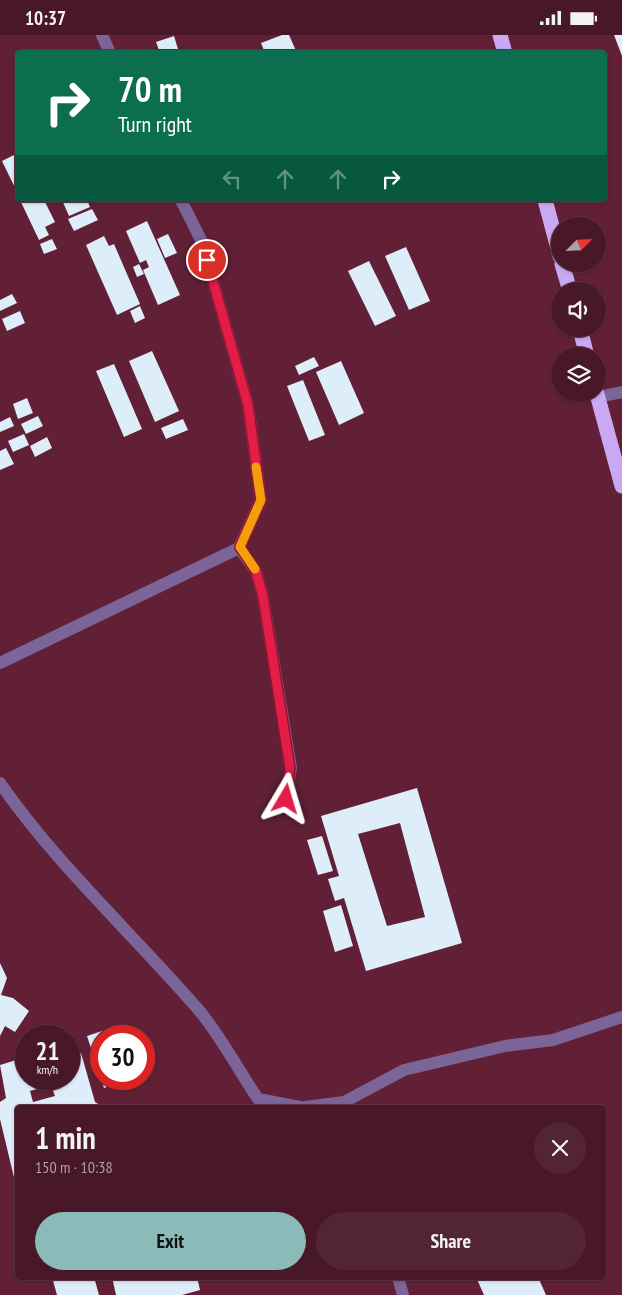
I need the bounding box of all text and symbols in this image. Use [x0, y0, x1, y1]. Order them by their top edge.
text: 10:37 [25, 6, 66, 30]
text: 70 m [118, 66, 182, 112]
icon: right [35, 70, 100, 135]
text: Turn right [118, 110, 192, 138]
icon: left [218, 165, 246, 193]
icon: ahead [271, 165, 299, 193]
icon: ahead [324, 165, 352, 193]
icon: right [377, 165, 405, 193]
north arrow [551, 217, 606, 273]
map controls [551, 217, 606, 402]
pin [186, 239, 228, 281]
icon: arrive [193, 246, 221, 274]
button: sound [551, 282, 606, 337]
button: layers [551, 347, 606, 402]
position arrow [259, 772, 311, 824]
speed limit sign: 30 [90, 1025, 155, 1090]
text: 21 [36, 1035, 59, 1067]
text: km/h [37, 1062, 58, 1077]
text: 1 min [35, 1118, 96, 1157]
button: close [534, 1122, 586, 1174]
text: 150 m · 10:38 [35, 1157, 113, 1177]
button: Exit [35, 1212, 306, 1270]
button: Share [316, 1212, 586, 1270]

